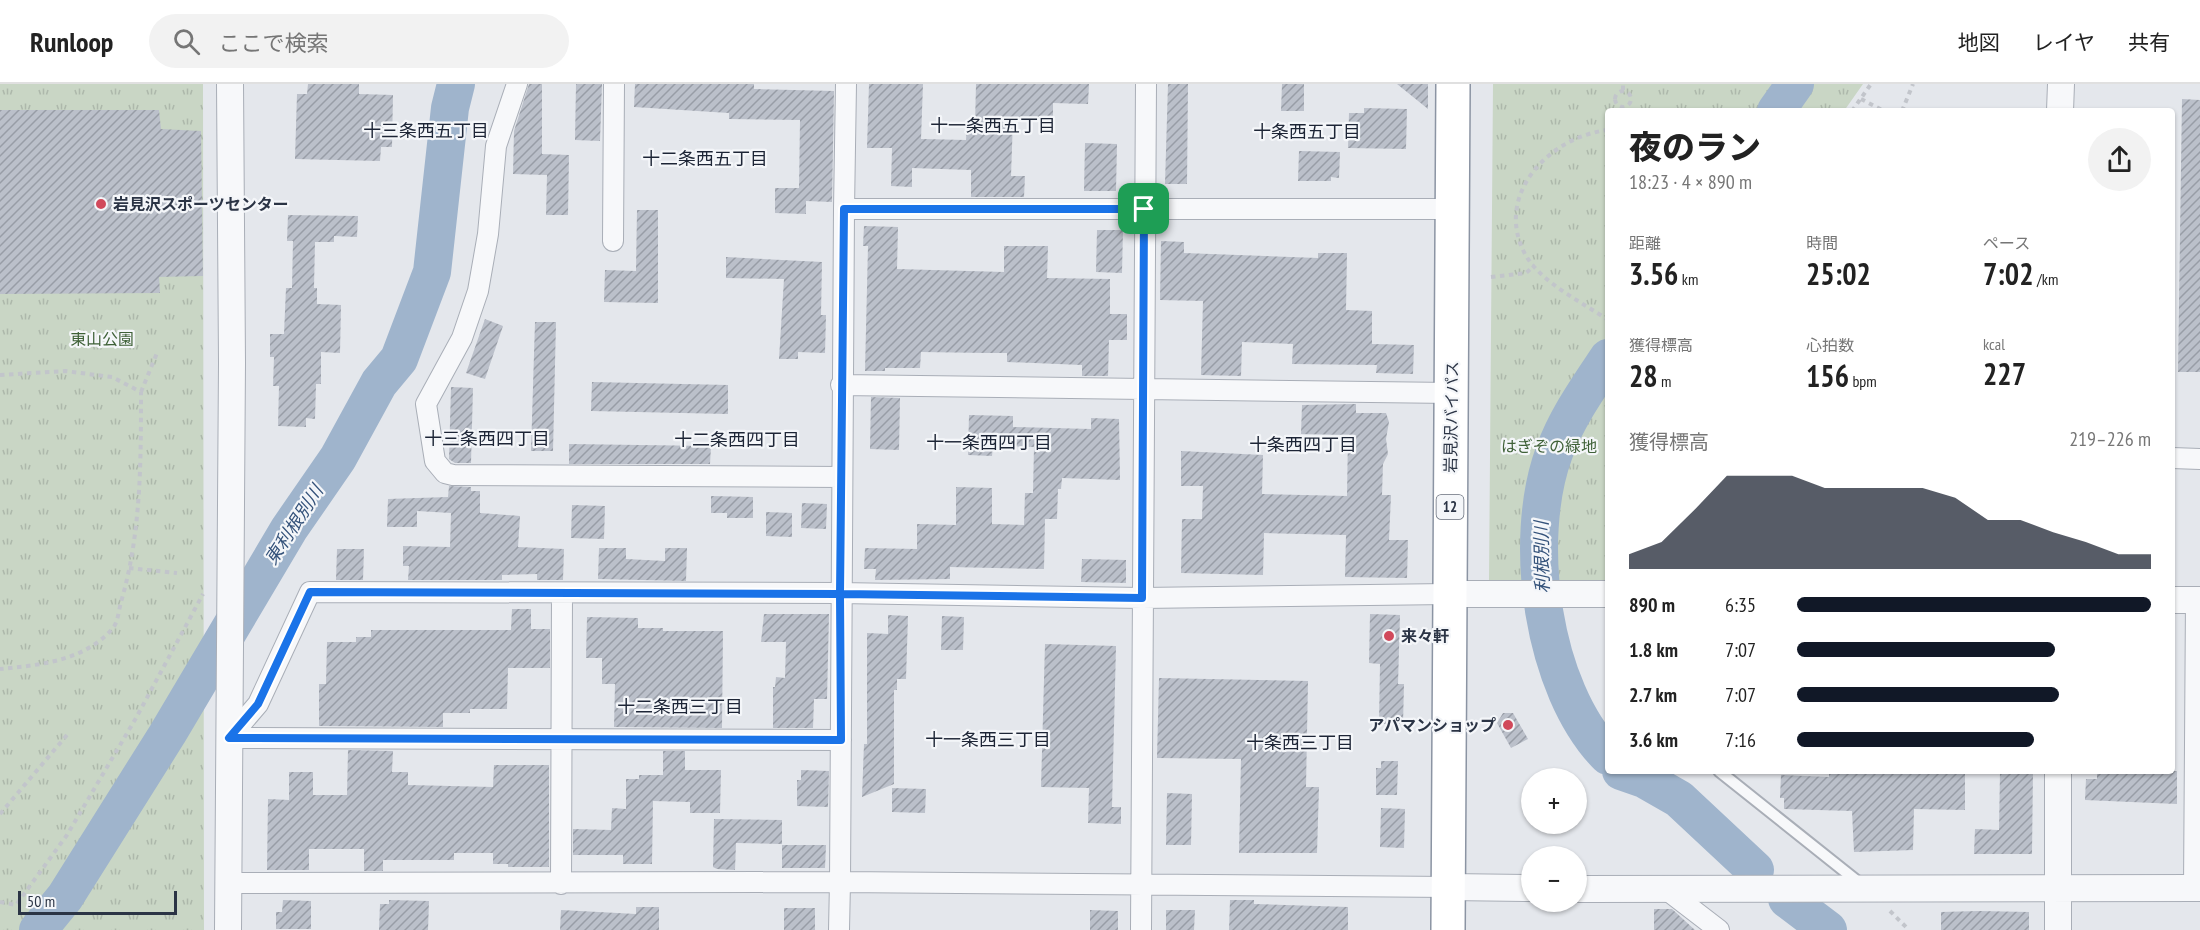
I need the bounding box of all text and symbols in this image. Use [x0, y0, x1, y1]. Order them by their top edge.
search box [149, 14, 569, 68]
text: Runloop [30, 23, 113, 60]
icon: search [170, 25, 203, 58]
text: ここで検索 [218, 29, 328, 57]
text: 地図 [1958, 29, 2000, 56]
text: レイヤ [2033, 29, 2095, 56]
text: 共有 [2128, 29, 2170, 56]
district label: 十一条西五丁目 [930, 114, 1056, 137]
district label: 十三条西五丁目 [363, 119, 489, 142]
district label: 十条西五丁目 [1253, 120, 1361, 143]
text: 夜のラン [1629, 125, 1761, 168]
button: share [2088, 128, 2151, 191]
district label: 十二条西五丁目 [642, 147, 768, 170]
text: 18:23 · 4 × 890 m [1629, 169, 1752, 195]
pin [1118, 183, 1169, 234]
icon: arrive [1127, 192, 1160, 225]
place label: 岩見沢スポーツセンター [113, 194, 289, 214]
marker: 岩見沢スポーツセンター [94, 197, 108, 211]
text: 距離 [1629, 233, 1661, 253]
text: 時間 [1806, 233, 1838, 253]
text: ペース [1983, 233, 2030, 253]
text: 3.56 [1629, 254, 1678, 293]
text: 25:02 [1806, 254, 1871, 293]
text: 7:02 [1983, 254, 2034, 293]
text: km [1678, 269, 1698, 289]
text: /km [2034, 269, 2058, 289]
park label: 東山公園 [70, 329, 134, 349]
text: kcal [1983, 334, 2005, 354]
text: 獲得標高 [1629, 335, 1693, 355]
text: 心拍数 [1806, 335, 1854, 355]
text: 227 [1983, 354, 2026, 393]
text: 28 [1629, 356, 1658, 395]
text: 156 [1806, 356, 1849, 395]
street label: 岩見沢バイパス [1440, 361, 1462, 473]
text: m [1658, 371, 1672, 391]
text: bpm [1849, 371, 1877, 391]
text: 219–226 m [2069, 426, 2151, 452]
district label: 十三条西四丁目 [424, 427, 550, 450]
district label: 十二条西四丁目 [674, 428, 800, 451]
text: 獲得標高 [1629, 429, 1709, 455]
district label: 十一条西四丁目 [926, 431, 1052, 454]
district label: 十条西四丁目 [1249, 433, 1357, 456]
park label: はぎぞの緑地 [1501, 436, 1597, 456]
water label: 東利根別川 [259, 479, 329, 569]
road number: 12 [1436, 495, 1464, 519]
water label: 利根別川 [1529, 519, 1554, 593]
text: 890 m [1629, 592, 1675, 618]
text: 6:35 [1725, 592, 1756, 618]
place label: 来々軒 [1401, 626, 1449, 646]
marker: 来々軒 [1382, 629, 1396, 643]
text: 1.8 km [1629, 637, 1678, 663]
text: 7:07 [1725, 637, 1756, 663]
text: 2.7 km [1629, 682, 1677, 708]
text: 7:07 [1725, 682, 1756, 708]
district label: 十二条西三丁目 [617, 695, 743, 718]
place label: アパマンショップ [1368, 715, 1496, 735]
marker: アパマンショップ [1501, 718, 1515, 732]
text: 3.6 km [1629, 727, 1678, 753]
text: 7:16 [1725, 727, 1756, 753]
district label: 十一条西三丁目 [925, 728, 1051, 751]
district label: 十条西三丁目 [1246, 731, 1354, 754]
map controls [1521, 768, 1587, 912]
button: + [1521, 768, 1587, 834]
button: − [1521, 846, 1587, 912]
scale bar [18, 888, 177, 916]
text: 50 m [27, 891, 55, 911]

